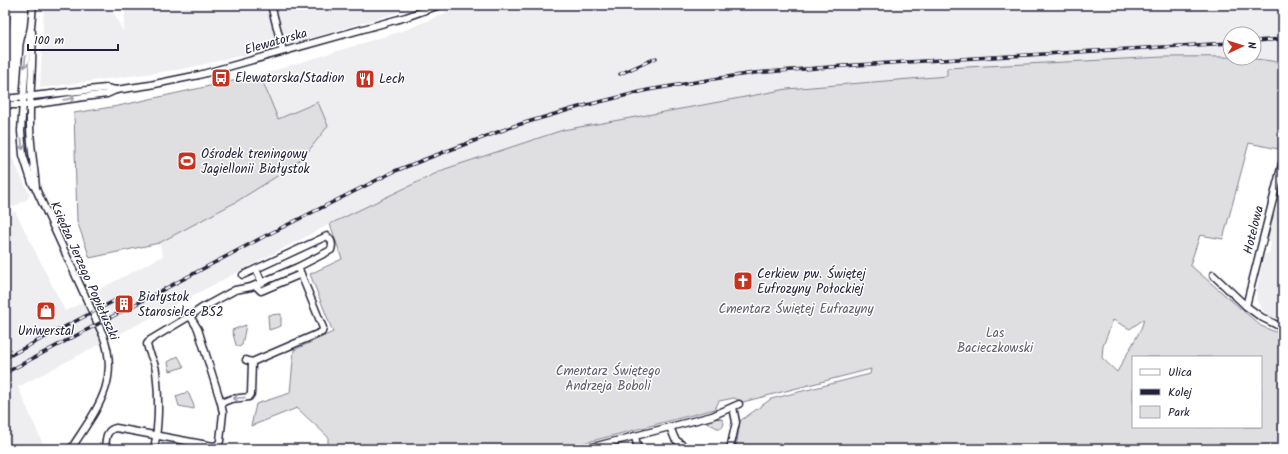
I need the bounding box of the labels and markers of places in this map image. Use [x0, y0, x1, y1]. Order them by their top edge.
bus stop icon: Elewatorska/Stadion [210, 67, 232, 89]
place label: Elewatorska/Stadion [235, 68, 345, 89]
restaurant icon: Lech [354, 68, 376, 90]
place label: Lech [379, 69, 405, 90]
place label: Ośrodek treningowy Jagiellonii Białystok [201, 144, 311, 180]
sports icon: Ośrodek treningowy Jagiellonii Białystok [176, 150, 198, 172]
place label: Cerkiew pw. Świętej Eufrozyny Połockiej [757, 264, 866, 300]
church icon: Cerkiew pw. Świętej Eufrozyny Połockiej [732, 270, 754, 292]
place label: Białystok Starosielce BS2 [138, 287, 223, 323]
building icon: Białystok Starosielce BS2 [113, 293, 135, 315]
shop icon: Uniwerstal [35, 300, 57, 322]
place label: Uniwerstal [18, 321, 74, 342]

